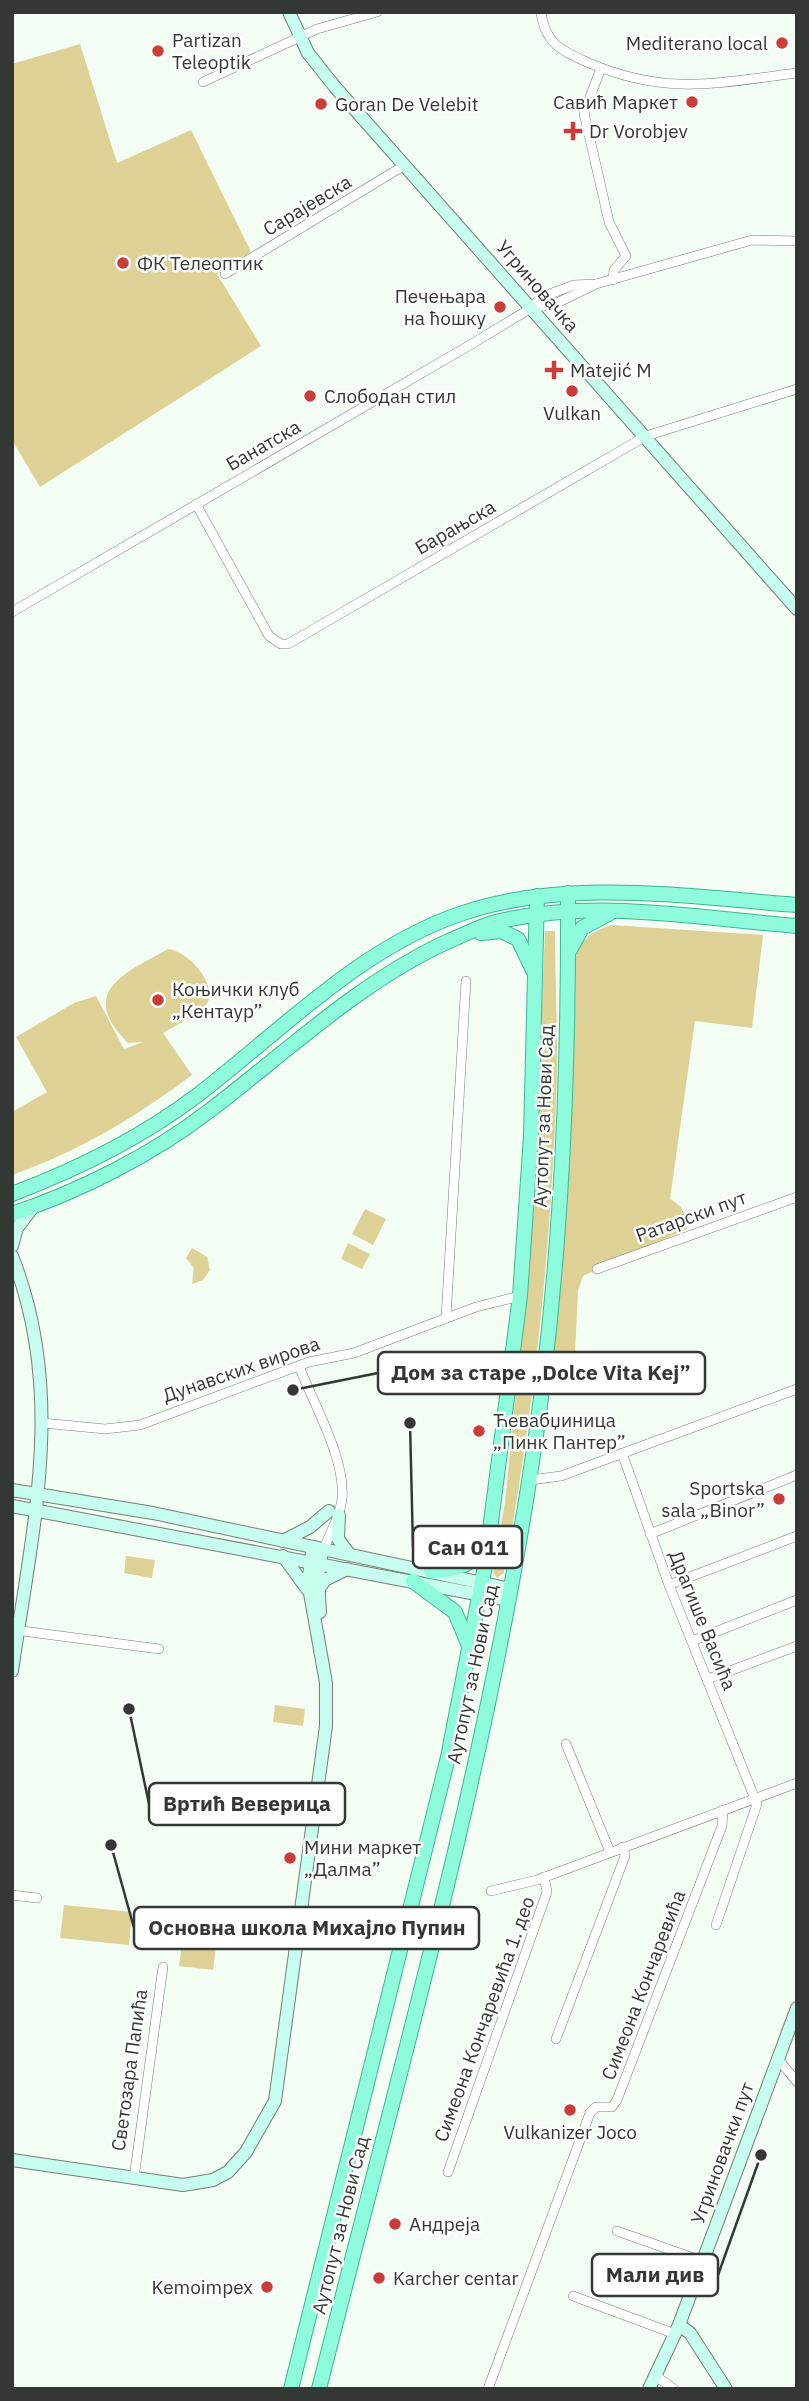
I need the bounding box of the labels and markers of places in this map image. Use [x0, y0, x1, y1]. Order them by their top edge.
place label: Partizan Teleoptik [172, 28, 251, 74]
place label: Mediterano local [626, 31, 768, 55]
marker: Mediterano local [774, 35, 790, 51]
marker: Partizan Teleoptik [150, 43, 166, 59]
place label: Савић Маркет [553, 90, 678, 114]
place label: Goran De Velebit [335, 92, 478, 116]
marker: Савић Маркет [684, 94, 700, 110]
marker: Goran De Velebit [313, 96, 329, 112]
place label: Dr Vorobjev [589, 119, 688, 143]
marker: Dr Vorobjev [563, 121, 583, 141]
place label: ФК Телеоптик [137, 251, 263, 275]
marker: ФК Телеоптик [115, 255, 131, 271]
place label: Печењара на ћошку [395, 284, 487, 330]
marker: Печењара на ћошку [492, 299, 508, 315]
place label: Matejić M [570, 358, 652, 382]
marker: Matejić M [544, 360, 564, 380]
marker: Vulkan [564, 383, 580, 399]
place label: Слободан стил [324, 384, 456, 408]
marker: Слободан стил [302, 388, 318, 404]
place label: Vulkan [543, 401, 601, 425]
place label: Коњички клуб „Кентаур” [172, 977, 299, 1023]
marker: Коњички клуб „Кентаур” [150, 992, 166, 1008]
callout: Дом за старе „Dolce Vita Kej” [378, 1352, 705, 1394]
place label: Ћевабџиница „Пинк Пантер” [493, 1408, 626, 1454]
marker: Ћевабџиница „Пинк Пантер” [471, 1423, 487, 1439]
place label: Sportska sala „Binor” [661, 1476, 765, 1522]
marker: Sportska sala „Binor” [771, 1491, 787, 1507]
callout: Сан 011 [413, 1526, 522, 1568]
callout: Вртић Веверица [149, 1783, 345, 1825]
place label: Мини маркет „Далма” [304, 1835, 421, 1881]
marker: Мини маркет „Далма” [282, 1850, 298, 1866]
callout: Основна школа Михајло Пупин [134, 1907, 479, 1949]
marker: Vulkanizer Joco [562, 2102, 578, 2118]
place label: Vulkanizer Joco [503, 2120, 637, 2144]
place label: Андреја [409, 2212, 480, 2236]
marker: Андреја [387, 2216, 403, 2232]
callout: Мали див [592, 2254, 718, 2296]
place label: Karcher centar [393, 2266, 519, 2290]
marker: Karcher centar [371, 2270, 387, 2286]
place label: Kemoimpex [152, 2275, 253, 2299]
marker: Kemoimpex [259, 2279, 275, 2295]

